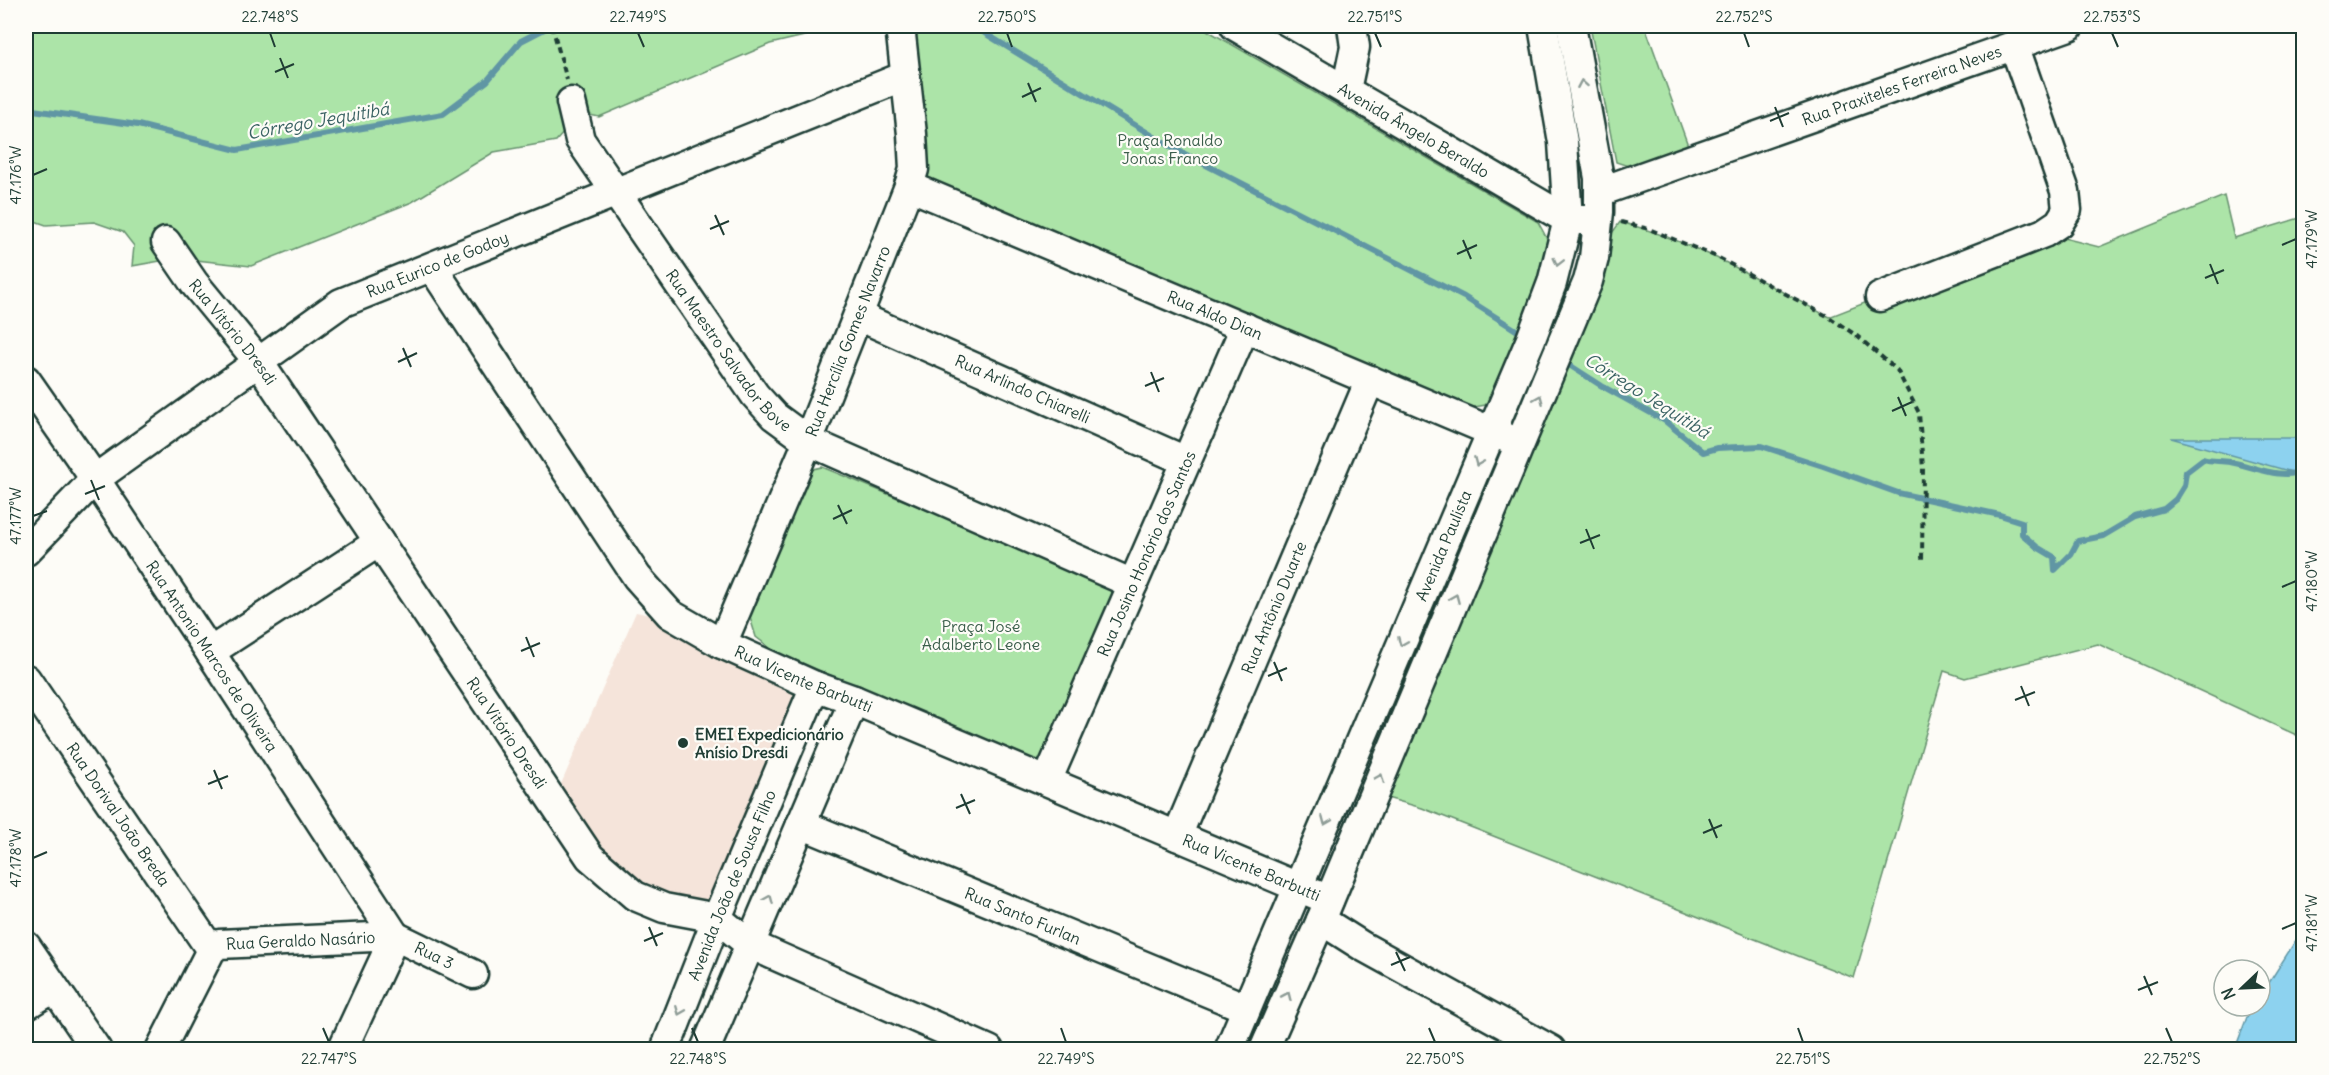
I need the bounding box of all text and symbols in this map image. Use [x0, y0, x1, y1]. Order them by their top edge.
text: 22.748°S [241, 7, 299, 26]
text: 22.749°S [609, 7, 667, 26]
text: 22.750°S [978, 7, 1036, 26]
text: 22.751°S [1348, 7, 1402, 26]
text: 22.752°S [1715, 7, 1773, 26]
text: 22.753°S [2083, 7, 2141, 26]
street label: Rua Praxiteles Ferreira Neves [1799, 41, 2004, 130]
street label: Avenida Ângelo Beraldo [1335, 78, 1493, 182]
one-way arrow [1576, 79, 1589, 89]
water label: Córrego Jequitibá [245, 96, 392, 144]
park label: Praça Ronaldo Jonas Franco [1117, 130, 1223, 168]
text: 47.176°W [6, 145, 25, 204]
text: 47.179°W [2302, 209, 2321, 268]
street label: Rua Eurico de Godoy [363, 227, 511, 302]
street label: Rua Hercília Gomes Navarro [801, 243, 894, 439]
one-way arrow [1552, 256, 1565, 266]
street label: Rua Maestro Salvador Bove [662, 265, 795, 435]
street label: Rua Vitório Dresdi [185, 275, 281, 388]
street label: Rua Aldo Dian [1164, 286, 1266, 344]
water label: Córrego Jequitibá [1580, 348, 1716, 444]
street label: Rua Arlindo Chiarelli [952, 350, 1093, 427]
one-way arrow [1532, 394, 1544, 405]
street label: Rua Josino Honório dos Santos [1093, 448, 1200, 660]
one-way arrow [1473, 455, 1485, 466]
text: 47.177°W [6, 487, 25, 545]
street label: Avenida Paulista [1411, 487, 1476, 604]
street label: Rua Antônio Duarte [1237, 538, 1311, 677]
text: 47.180°W [2302, 550, 2321, 612]
street label: Rua Antonio Marcos de Oliveira [142, 557, 282, 756]
one-way arrow [1448, 593, 1460, 604]
park label: Praça José Adalberto Leone [922, 616, 1040, 654]
one-way arrow [1397, 635, 1409, 646]
street label: Rua Vicente Barbutti [731, 641, 876, 717]
street label: Rua Vitório Dresdi [463, 673, 551, 792]
place label: EMEI Expedicionário Anísio Dresdi [695, 724, 844, 762]
marker: EMEI Expedicionário Anísio Dresdi [676, 736, 690, 750]
street label: Rua Dorival João Breda [62, 739, 175, 890]
one-way arrow [1373, 773, 1385, 784]
street label: Avenida João de Sousa Filho [683, 787, 780, 983]
one-way arrow [1321, 815, 1333, 826]
text: 47.178°W [6, 828, 25, 887]
street label: Rua Vicente Barbutti [1179, 829, 1324, 905]
street label: Rua Santo Furlan [962, 883, 1084, 949]
one-way arrow [762, 894, 774, 905]
text: 47.181°W [2302, 894, 2321, 952]
street label: Rua Geraldo Nasário [226, 927, 376, 954]
street label: Rua 3 [411, 937, 457, 973]
north arrow [2212, 958, 2272, 1018]
text: N [2217, 985, 2240, 1003]
one-way arrow [1280, 991, 1292, 1002]
one-way arrow [675, 1005, 687, 1016]
text: 22.747°S [301, 1049, 357, 1068]
text: 22.748°S [669, 1049, 727, 1068]
text: 22.749°S [1037, 1049, 1095, 1068]
text: 22.750°S [1406, 1049, 1464, 1068]
text: 22.751°S [1776, 1049, 1830, 1068]
text: 22.752°S [2143, 1049, 2201, 1068]

